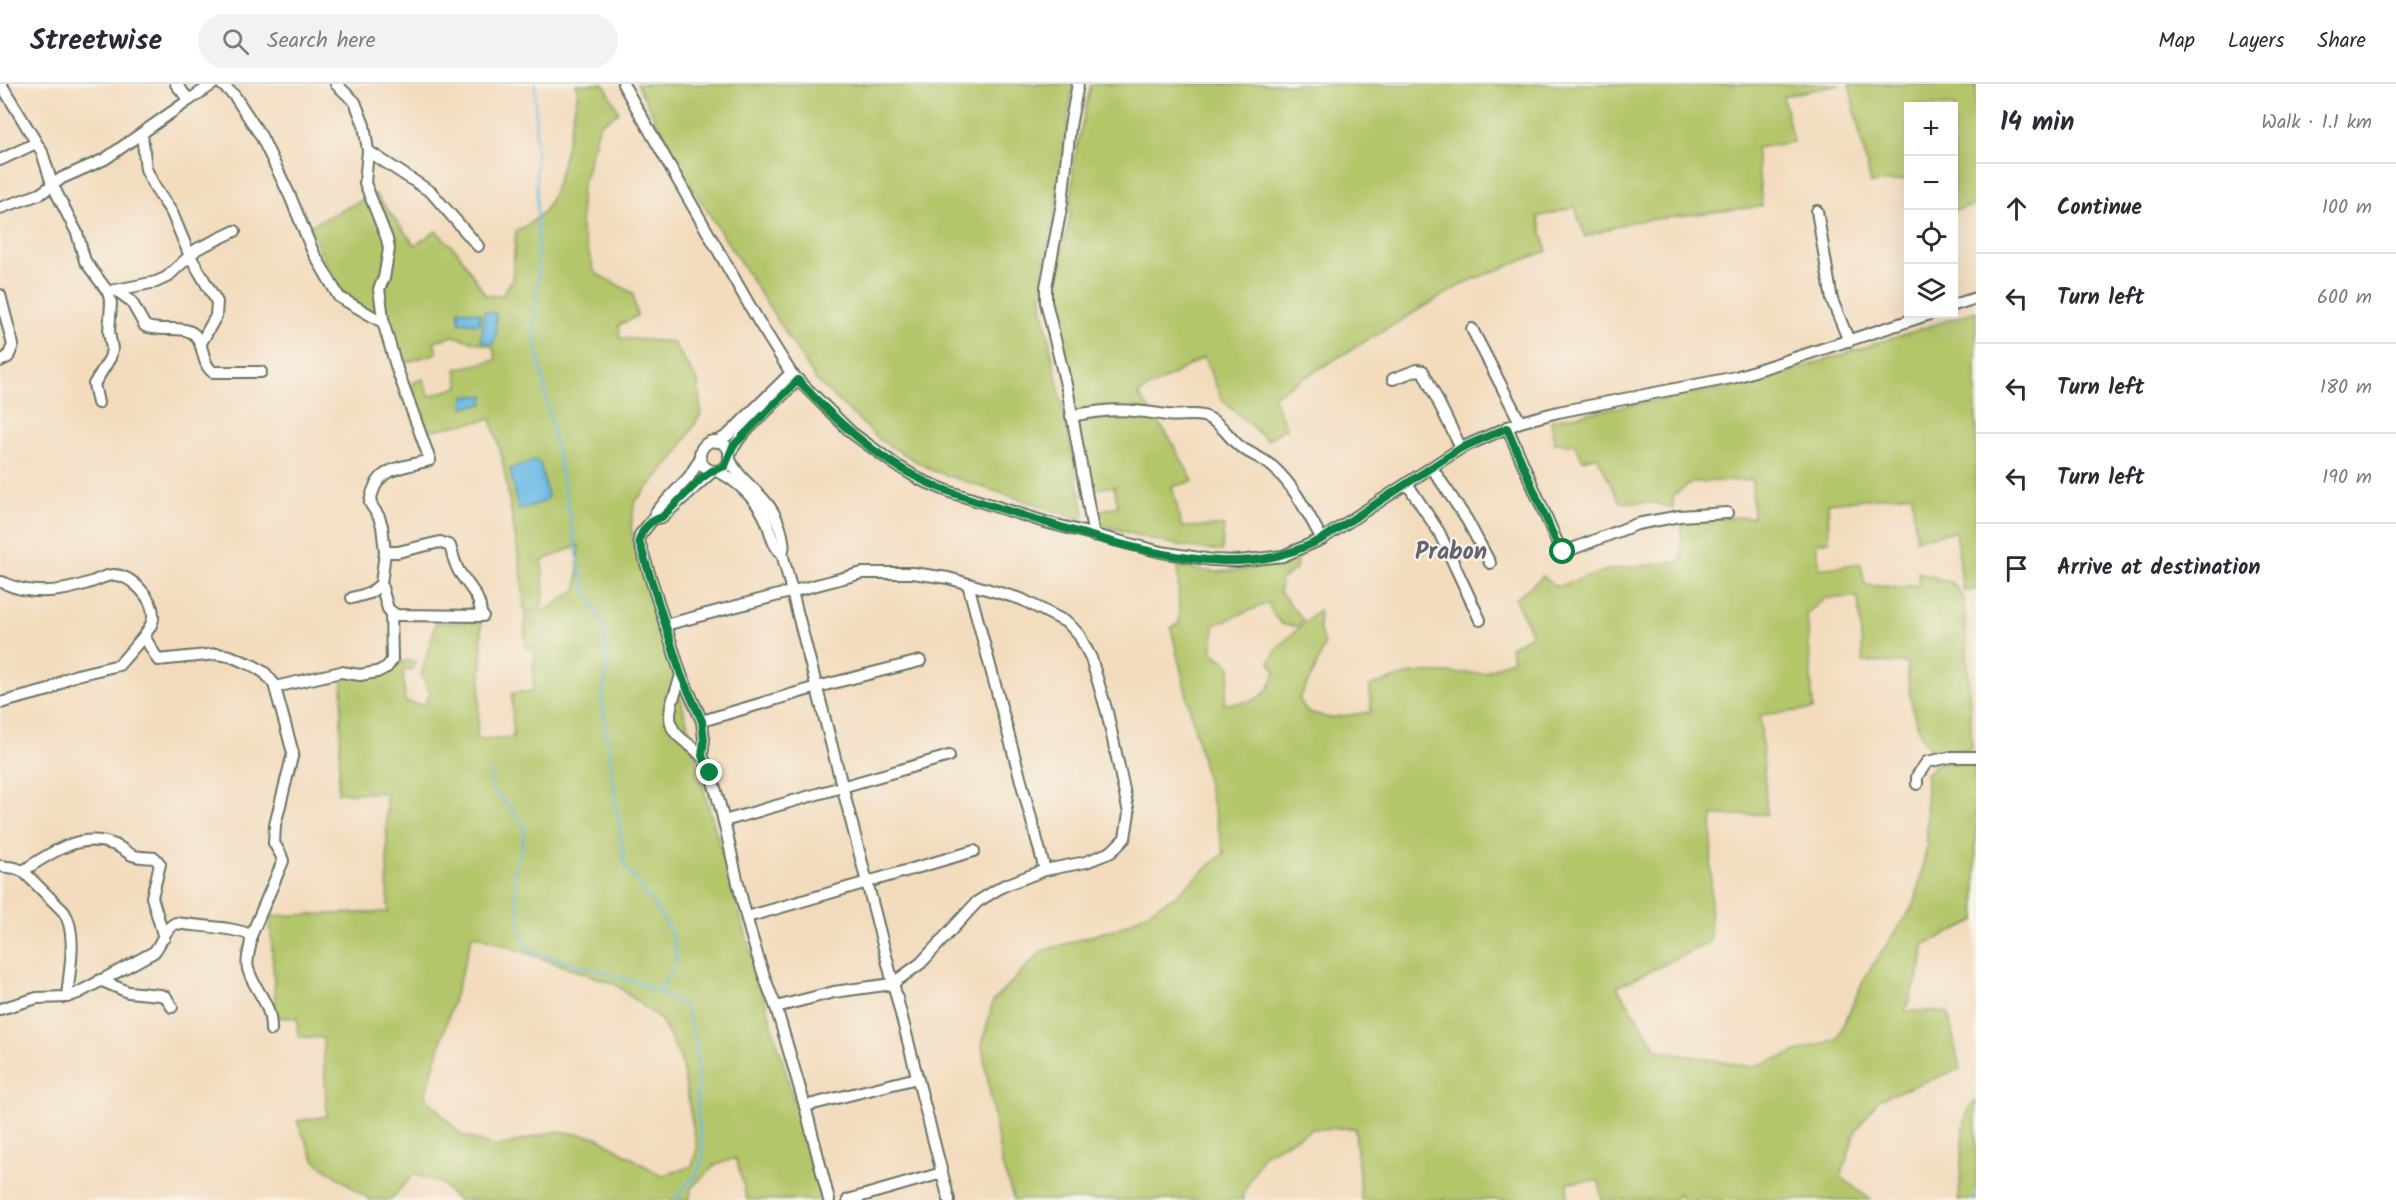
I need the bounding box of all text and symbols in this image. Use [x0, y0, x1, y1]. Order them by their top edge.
search box [198, 14, 618, 68]
text: Streetwise [30, 19, 162, 64]
text: Search here [267, 24, 376, 59]
icon: search [219, 25, 252, 58]
text: Map [2158, 25, 2195, 58]
text: Layers [2228, 25, 2284, 58]
text: Share [2317, 25, 2366, 58]
map controls [1904, 102, 1958, 318]
button: + [1904, 102, 1958, 156]
text: 14 min [2000, 102, 2075, 144]
text: Walk · 1.1 km [2261, 107, 2372, 139]
button: − [1904, 156, 1958, 210]
text: Continue [2057, 191, 2142, 226]
icon: ahead [2000, 192, 2033, 225]
text: 100 m [2322, 192, 2372, 224]
button: locate [1904, 210, 1958, 264]
button: layers [1904, 264, 1958, 318]
text: Turn left [2057, 281, 2144, 316]
icon: left [2000, 282, 2033, 315]
text: 600 m [2317, 282, 2372, 314]
text: Turn left [2057, 371, 2144, 406]
icon: left [2000, 372, 2033, 405]
text: 180 m [2320, 372, 2372, 404]
text: Turn left [2057, 461, 2144, 496]
icon: left [2000, 462, 2033, 495]
text: 190 m [2322, 462, 2372, 494]
district label: Prabon [1415, 533, 1487, 572]
route start [1549, 538, 1575, 564]
text: Arrive at destination [2057, 551, 2260, 586]
icon: arrive [2000, 552, 2033, 585]
route end [696, 759, 722, 785]

